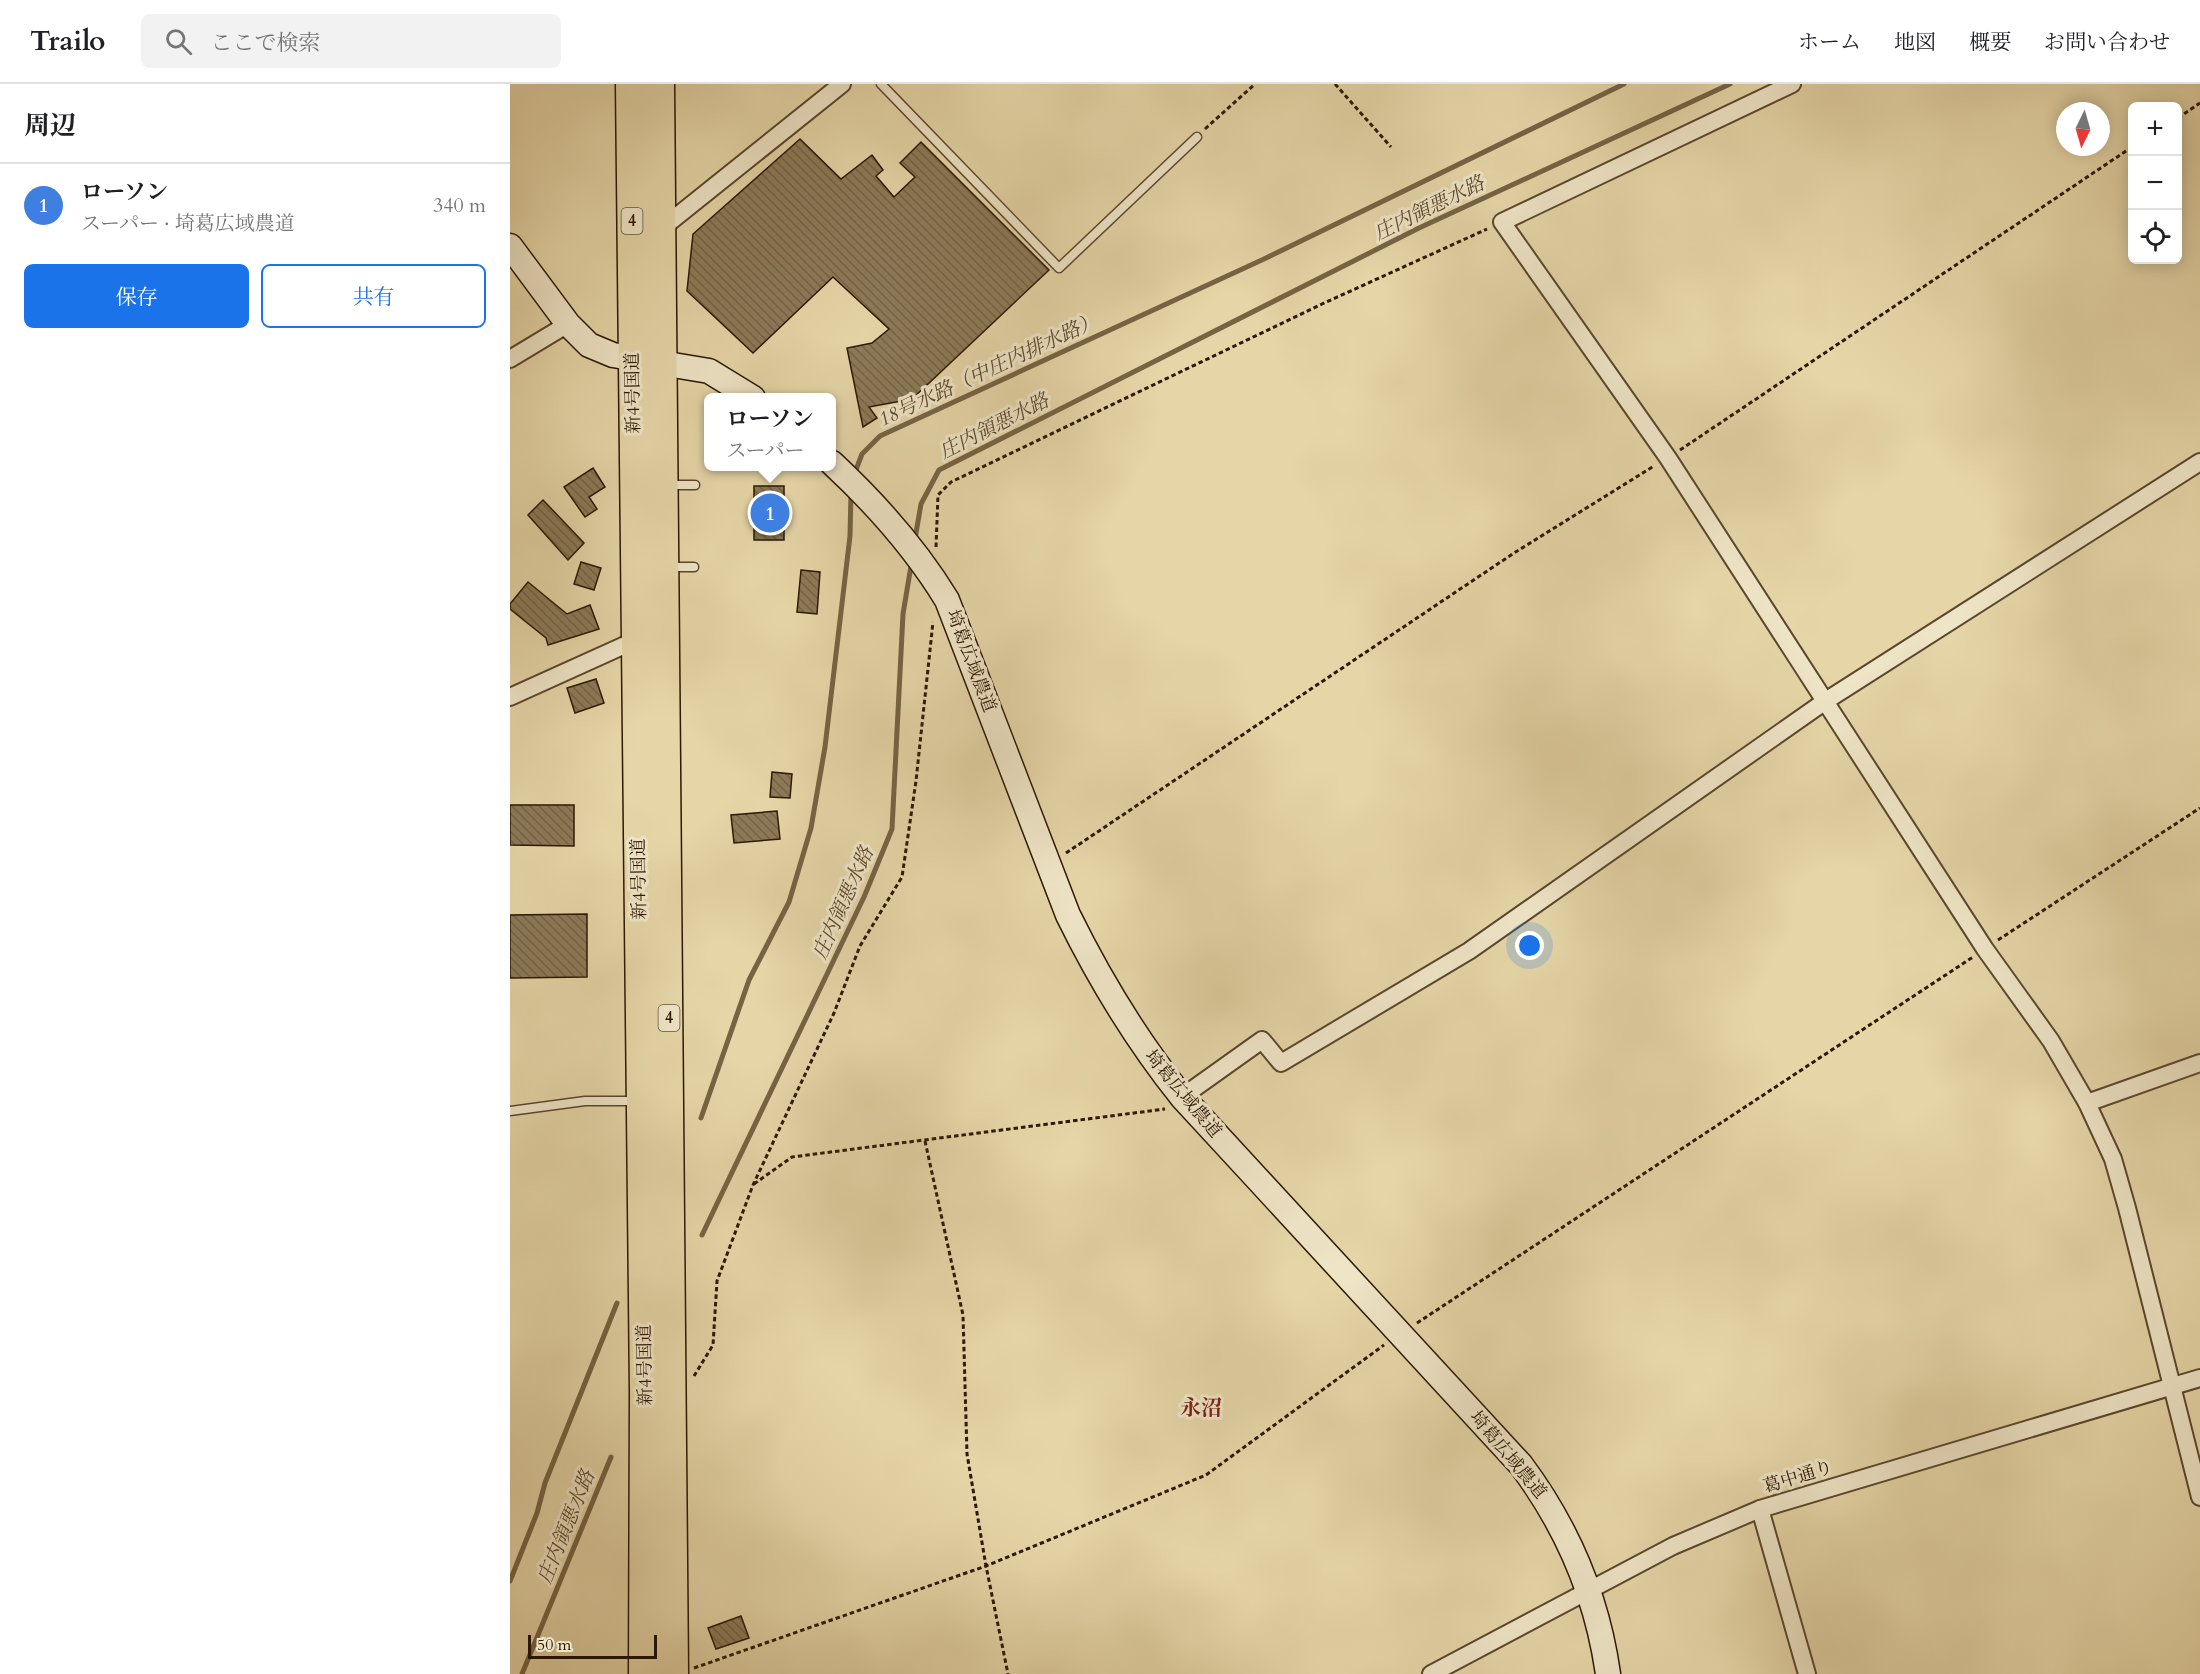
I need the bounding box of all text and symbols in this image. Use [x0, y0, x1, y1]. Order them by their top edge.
search box [141, 14, 561, 68]
text: Trailo [30, 22, 105, 60]
icon: search [162, 25, 195, 58]
text: ここで検索 [210, 28, 320, 58]
text: ホーム [1798, 28, 1861, 57]
text: 地図 [1894, 28, 1936, 57]
text: 概要 [1969, 28, 2011, 57]
text: お問い合わせ [2044, 28, 2170, 57]
north arrow [2056, 102, 2110, 156]
map controls [2128, 102, 2182, 264]
button: + [2128, 102, 2182, 156]
text: 周辺 [24, 108, 76, 143]
button: − [2128, 156, 2182, 210]
water label: 庄内領悪水路 [1369, 169, 1491, 246]
text: ローソン [81, 177, 168, 207]
text: 1 [38, 192, 49, 219]
text: 340 m [433, 192, 486, 219]
road number: 4 [622, 208, 642, 234]
text: スーパー · 埼葛広域農道 [81, 210, 295, 237]
button: locate [2128, 210, 2182, 264]
button: 保存 [24, 264, 249, 328]
button: 共有 [261, 264, 486, 328]
water label: 18号水路（中庄内排水路） [873, 307, 1103, 433]
street label: 新4号国道 [620, 352, 646, 434]
water label: 庄内領悪水路 [934, 386, 1055, 465]
popup [704, 393, 836, 471]
text: ローソン [726, 404, 814, 434]
text: スーパー [726, 437, 804, 464]
pin: 1 [750, 490, 790, 536]
street label: 埼葛広域農道 [940, 606, 1002, 716]
street label: 新4号国道 [626, 838, 652, 920]
water label: 庄内領悪水路 [806, 841, 881, 963]
your location [1515, 931, 1544, 960]
road number: 4 [658, 1005, 680, 1031]
street label: 埼葛広域農道 [1139, 1045, 1227, 1143]
street label: 新4号国道 [632, 1324, 658, 1406]
district label: 永沼 [1180, 1394, 1222, 1423]
street label: 埼葛広域農道 [1464, 1406, 1552, 1504]
street label: 葛中通り [1760, 1455, 1836, 1499]
water label: 庄内領悪水路 [531, 1464, 602, 1588]
scale bar [528, 1632, 657, 1660]
text: 50 m [537, 1634, 571, 1656]

